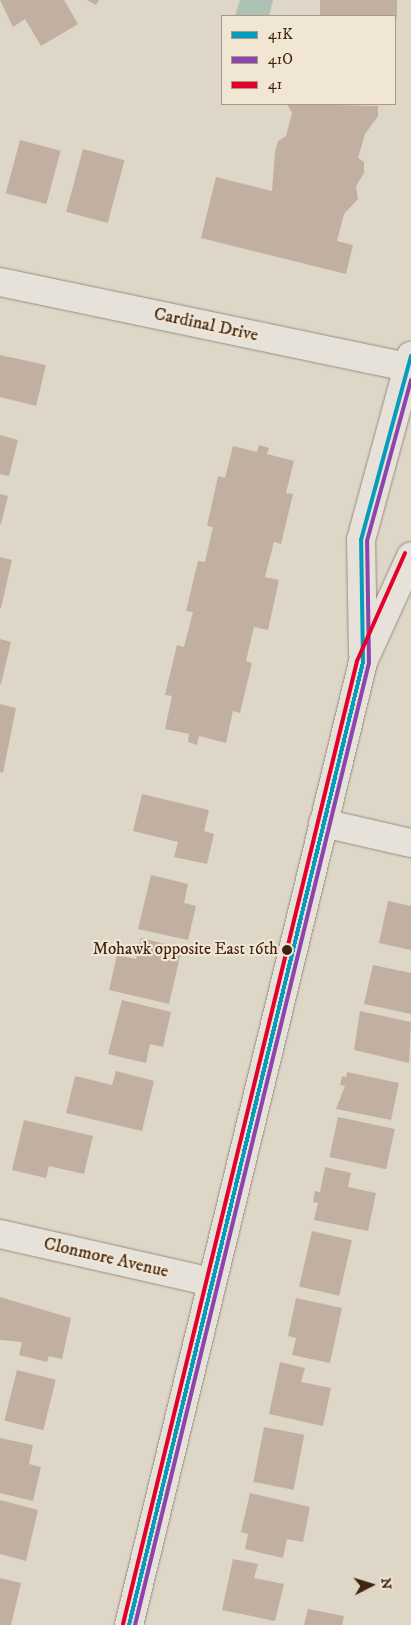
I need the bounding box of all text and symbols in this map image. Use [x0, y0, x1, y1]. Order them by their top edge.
legend [221, 15, 396, 105]
text: 41K [268, 25, 293, 44]
text: 41O [268, 50, 293, 69]
text: 41 [268, 75, 282, 94]
street label: Cardinal Drive [152, 303, 260, 347]
place label: Mohawk opposite East 16th [93, 940, 278, 960]
marker: Mohawk opposite East 16th [282, 945, 292, 955]
street label: Clonmore Avenue [41, 1233, 171, 1283]
north arrow [346, 1560, 396, 1610]
text: N [376, 1577, 395, 1590]

